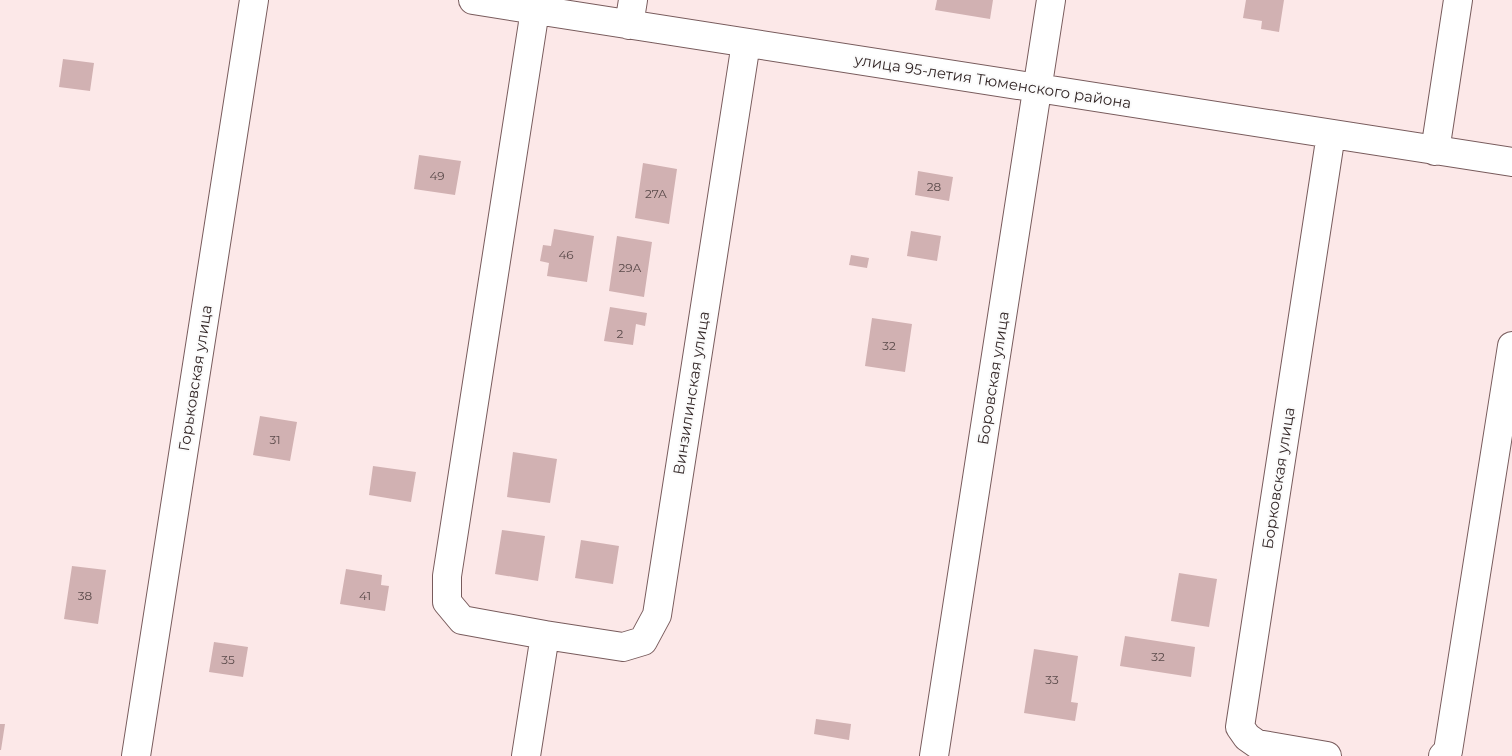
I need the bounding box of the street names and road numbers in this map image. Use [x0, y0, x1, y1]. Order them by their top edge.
street label: улица 95-летия Тюменского района [852, 50, 1133, 112]
street label: Горьковская улица [174, 304, 216, 452]
street label: Винзилинская улица [669, 310, 713, 476]
street label: Боровская улица [973, 310, 1013, 446]
street label: Борковская улица [1257, 406, 1299, 550]

